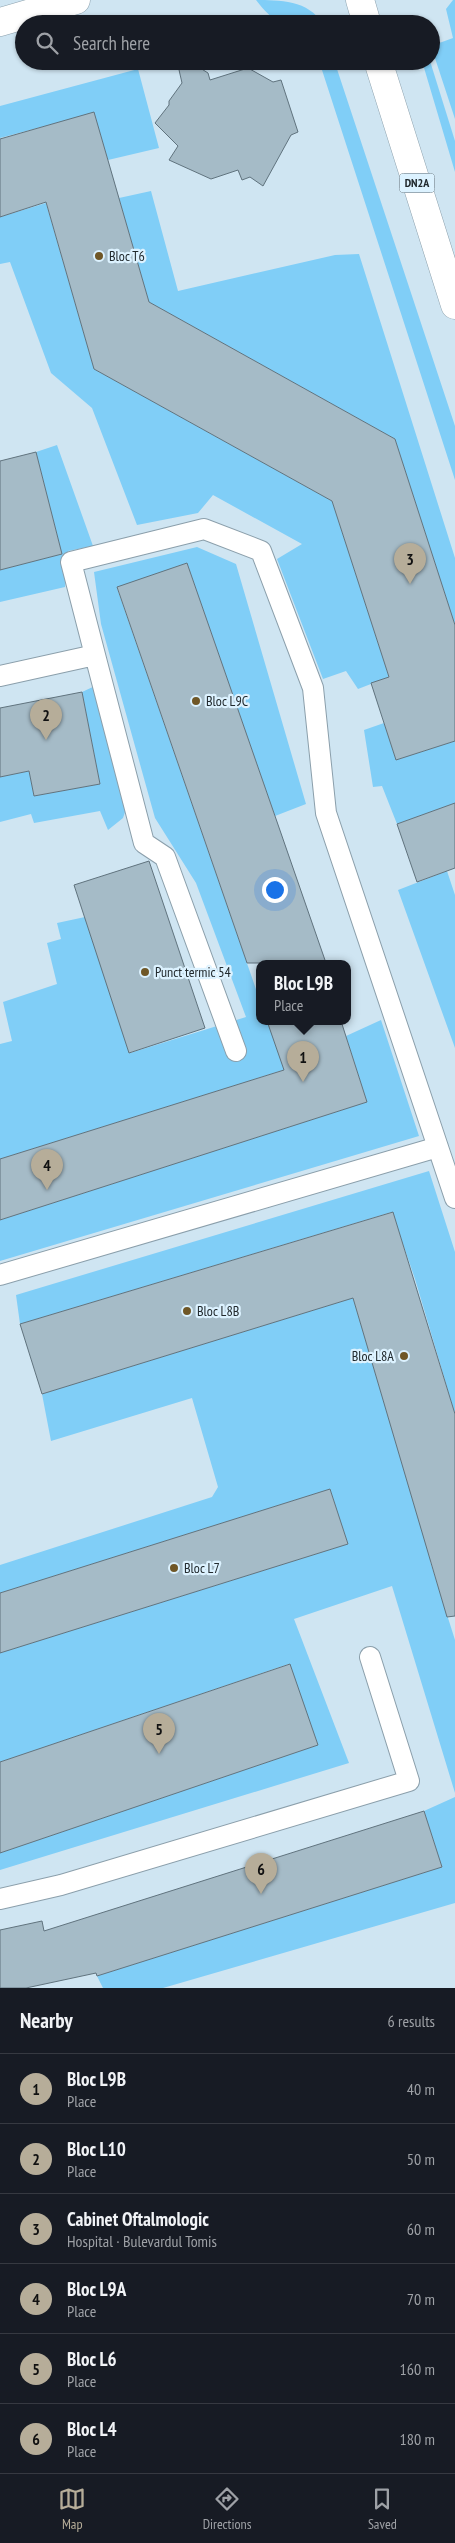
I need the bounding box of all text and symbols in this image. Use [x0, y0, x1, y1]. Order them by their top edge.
search box [15, 15, 440, 70]
icon: search [33, 29, 61, 57]
text: Search here [73, 31, 150, 55]
road number: DN2A [400, 174, 434, 192]
place label: Bloc T6 [109, 247, 145, 265]
marker: Bloc T6 [93, 250, 105, 262]
pin: 3 [394, 543, 426, 584]
place label: Bloc L9C [206, 692, 249, 710]
marker: Bloc L9C [190, 695, 202, 707]
pin: 2 [30, 699, 62, 740]
your location [262, 877, 288, 903]
popup [256, 960, 351, 1025]
place label: Punct termic 54 [155, 963, 231, 981]
marker: Punct termic 54 [139, 966, 151, 978]
text: Bloc L9B [274, 971, 333, 995]
text: Place [274, 995, 303, 1015]
pin: 1 [287, 1041, 319, 1082]
pin: 4 [31, 1149, 63, 1190]
place label: Bloc L8B [197, 1302, 239, 1320]
marker: Bloc L8B [181, 1305, 193, 1317]
place label: Bloc L8A [352, 1347, 394, 1365]
marker: Bloc L8A [398, 1350, 410, 1362]
place label: Bloc L7 [184, 1559, 220, 1577]
marker: Bloc L7 [168, 1562, 180, 1574]
pin: 5 [143, 1713, 175, 1754]
pin: 6 [245, 1853, 277, 1894]
text: Nearby [20, 2007, 73, 2034]
text: 6 results [388, 2011, 435, 2031]
text: Bloc L9B [67, 2067, 126, 2091]
text: 1 [32, 2079, 40, 2099]
text: 40 m [407, 2079, 435, 2099]
text: Place [67, 2091, 96, 2111]
text: Bloc L10 [67, 2137, 126, 2161]
text: 2 [32, 2149, 40, 2169]
text: 50 m [407, 2149, 435, 2169]
text: Place [67, 2161, 96, 2181]
text: Cabinet Oftalmologic [67, 2207, 209, 2231]
text: 3 [32, 2219, 40, 2239]
text: 60 m [407, 2219, 435, 2239]
text: Hospital · Bulevardul Tomis [67, 2231, 217, 2251]
text: Bloc L9A [67, 2277, 126, 2301]
text: 4 [32, 2289, 40, 2309]
text: 70 m [407, 2289, 435, 2309]
text: Place [67, 2301, 96, 2321]
text: Bloc L6 [67, 2347, 117, 2371]
text: 5 [32, 2359, 40, 2379]
text: 160 m [400, 2359, 435, 2379]
text: Place [67, 2371, 96, 2391]
text: Bloc L4 [67, 2417, 117, 2441]
text: 6 [32, 2429, 40, 2449]
text: 180 m [400, 2429, 435, 2449]
text: Place [67, 2441, 96, 2461]
tab: Map [58, 2485, 86, 2533]
tab: Directions [203, 2485, 251, 2533]
tab: Saved [368, 2485, 397, 2533]

